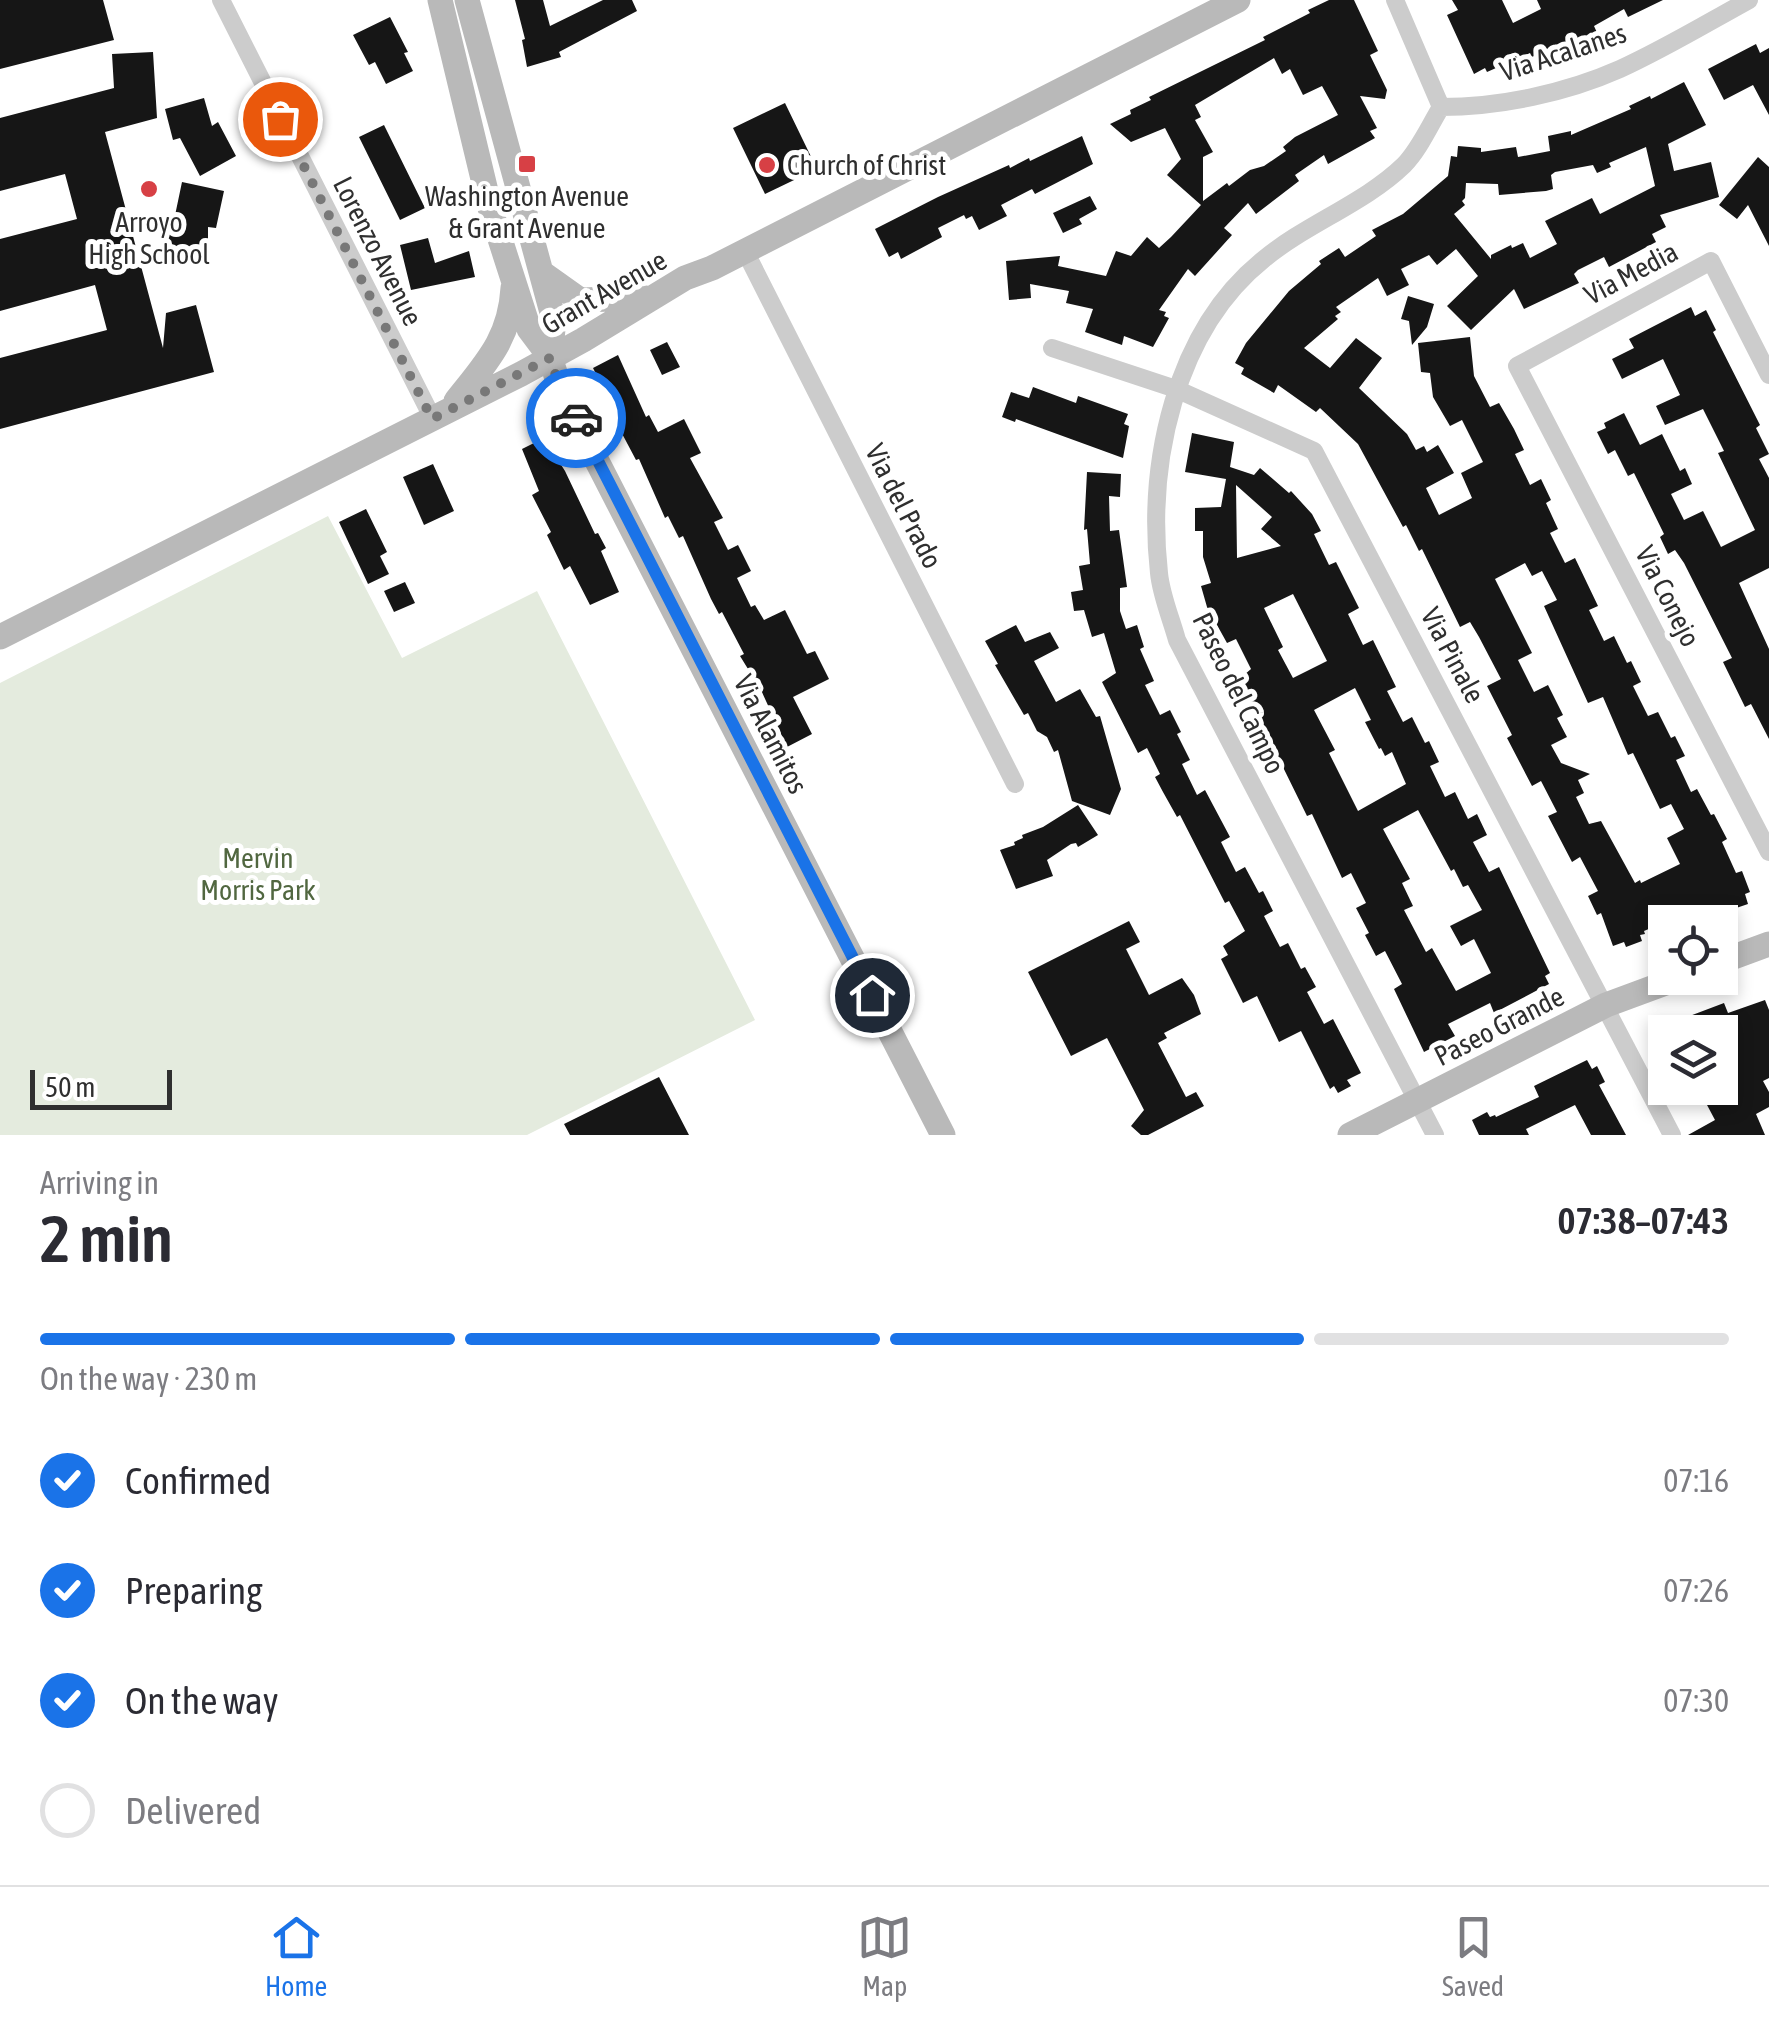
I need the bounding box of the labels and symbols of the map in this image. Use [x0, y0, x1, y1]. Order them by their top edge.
street label: Via Acalanes [1496, 17, 1630, 87]
pin [238, 77, 323, 162]
place label: Church of Christ [787, 149, 946, 181]
marker: Washington Avenue & Grant Avenue [516, 153, 538, 175]
marker: Church of Christ [756, 154, 778, 176]
street label: Lorenzo Avenue [327, 171, 429, 331]
marker: Arroyo High School [138, 178, 160, 200]
place label: Washington Avenue & Grant Avenue [425, 180, 629, 244]
place label: Arroyo High School [88, 206, 210, 270]
street label: Via Media [1579, 235, 1683, 311]
street label: Grant Avenue [536, 244, 672, 340]
courier [526, 368, 626, 468]
street label: Via del Prado [859, 439, 949, 573]
street label: Via Conejo [1629, 540, 1707, 652]
street label: Via Pinale [1415, 602, 1491, 708]
street label: Paseo del Campo [1186, 607, 1292, 779]
street label: Via Alamitos [728, 669, 814, 799]
park label: Mervin Morris Park [200, 842, 316, 906]
pin [830, 953, 915, 1038]
street label: Paseo Grande [1429, 980, 1569, 1072]
scale bar [30, 1065, 172, 1110]

